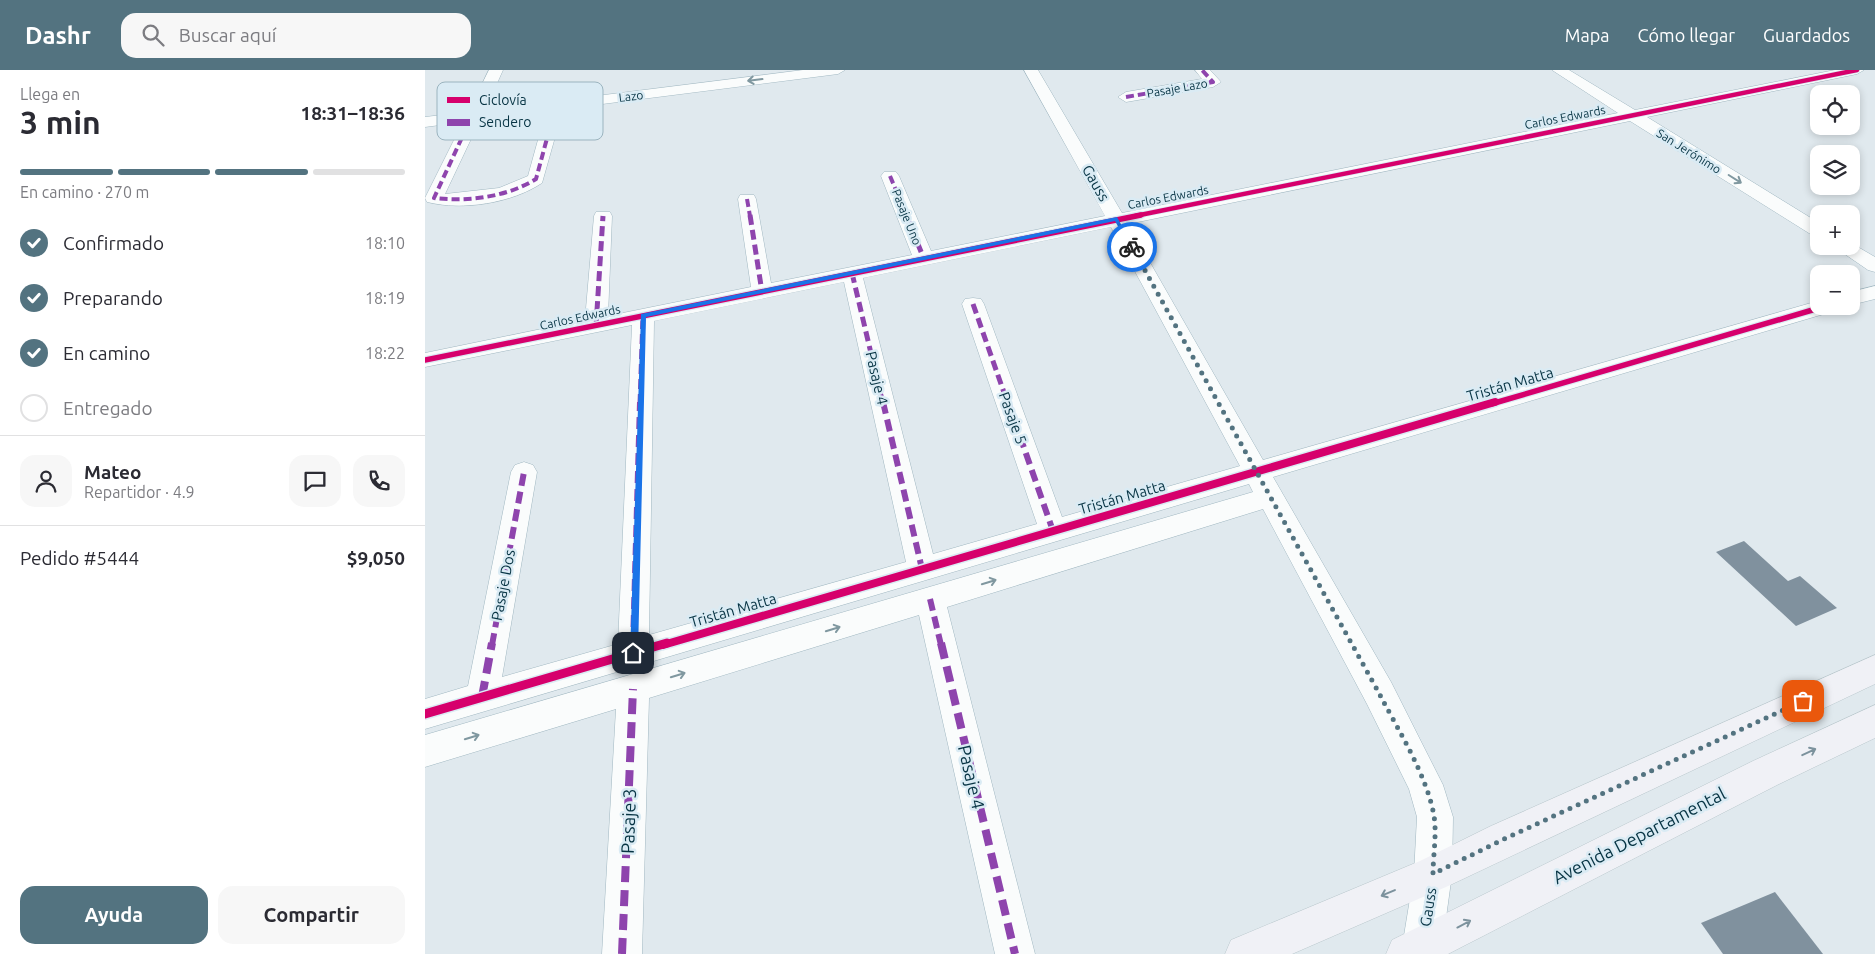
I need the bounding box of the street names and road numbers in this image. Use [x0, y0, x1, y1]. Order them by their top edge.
street label: Pasaje Lazo [1146, 76, 1208, 100]
street label: Lazo [618, 88, 644, 104]
street label: Carlos Edwards [1523, 103, 1607, 131]
street label: San Jerónimo [1654, 126, 1724, 176]
street label: Gauss [1079, 162, 1113, 204]
street label: Carlos Edwards [1126, 183, 1210, 211]
street label: Pasaje Uno [890, 187, 924, 247]
street label: Carlos Edwards [538, 302, 622, 332]
street label: Pasaje 4 [863, 349, 891, 407]
street label: Tristán Matta [1465, 363, 1555, 405]
street label: Pasaje 5 [996, 389, 1030, 447]
street label: Tristán Matta [1077, 476, 1167, 518]
street label: Pasaje Dos [488, 548, 518, 622]
street label: Tristán Matta [688, 589, 778, 631]
street label: Pasaje 4 [955, 743, 989, 811]
street label: Avenida Departamental [1549, 783, 1729, 887]
street label: Pasaje 3 [617, 788, 639, 854]
street label: Gauss [1417, 886, 1439, 928]

